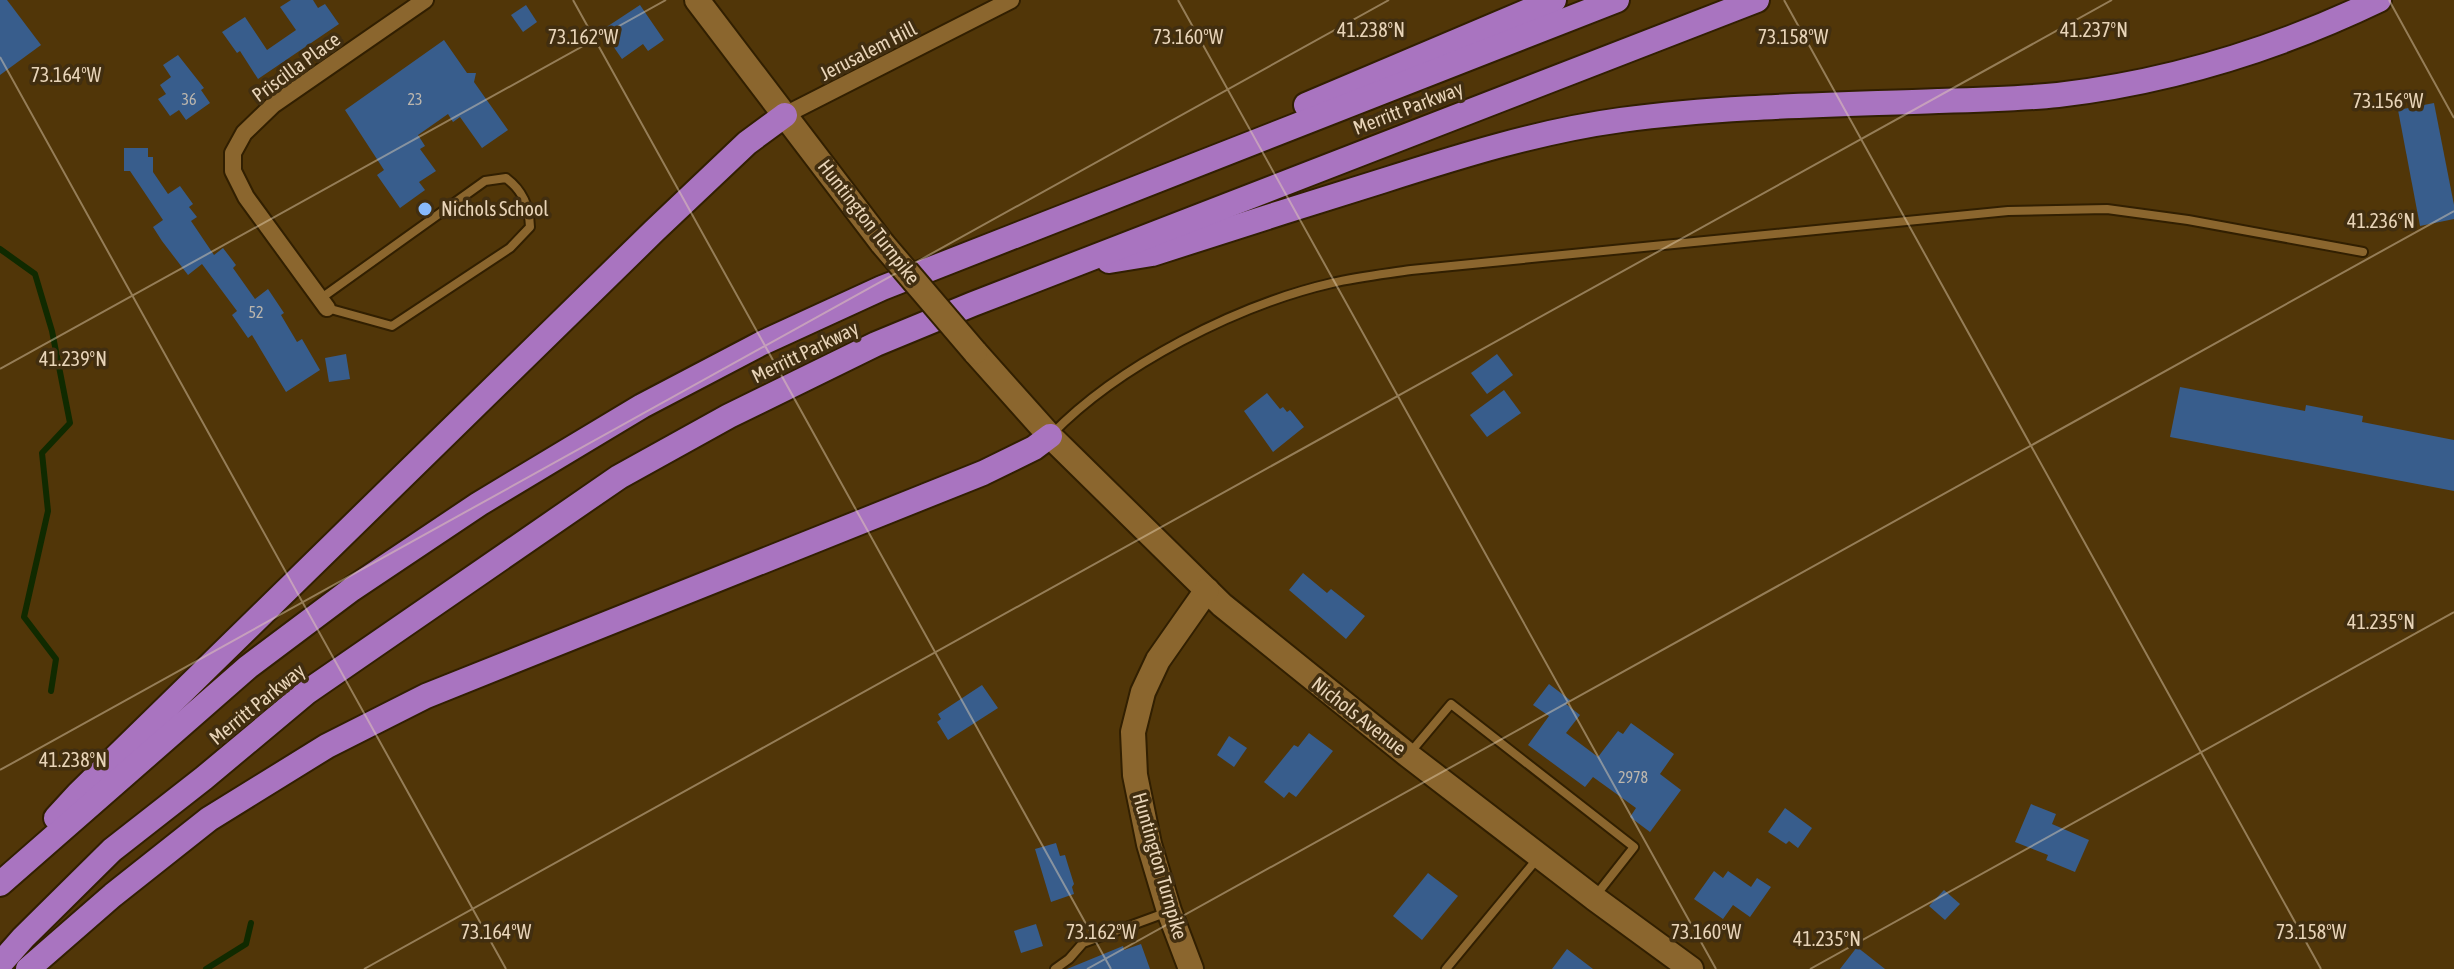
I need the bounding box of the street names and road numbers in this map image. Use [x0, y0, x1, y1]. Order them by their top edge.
street label: Jerusalem Hill [816, 16, 921, 85]
street label: Priscilla Place [247, 27, 344, 106]
street label: Merritt Parkway [1350, 76, 1466, 139]
street label: Huntington Turnpike [814, 155, 925, 289]
street label: Merritt Parkway [748, 316, 862, 387]
street label: Merritt Parkway [204, 658, 309, 749]
street label: Nichols Avenue [1308, 672, 1411, 760]
street label: Huntington Turnpike [1129, 790, 1192, 942]

